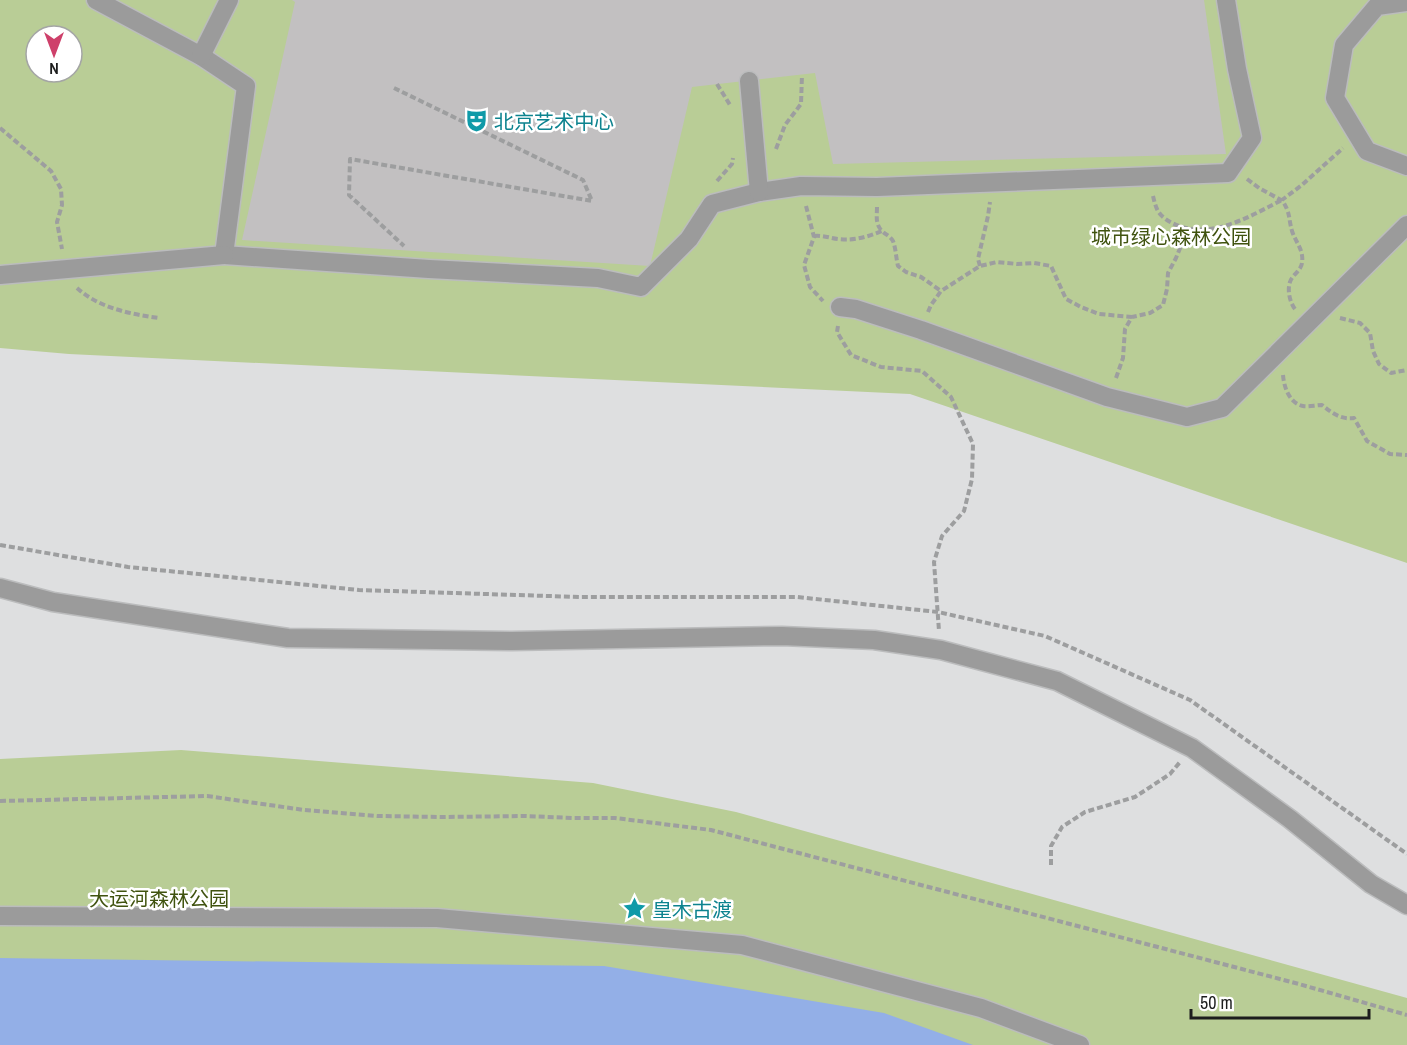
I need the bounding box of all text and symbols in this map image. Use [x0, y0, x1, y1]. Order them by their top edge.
north arrow [24, 24, 84, 84]
text: N [49, 58, 59, 80]
theatre icon: 北京艺术中心 [463, 108, 489, 134]
place label: 北京艺术中心 [494, 108, 614, 135]
park label: 城市绿心森林公园 [1091, 223, 1251, 250]
park label: 大运河森林公园 [89, 885, 229, 912]
place icon: 皇木古渡 [621, 896, 647, 922]
place label: 皇木古渡 [652, 896, 732, 923]
scale bar [1191, 982, 1370, 1020]
text: 50 m [1200, 990, 1233, 1015]

